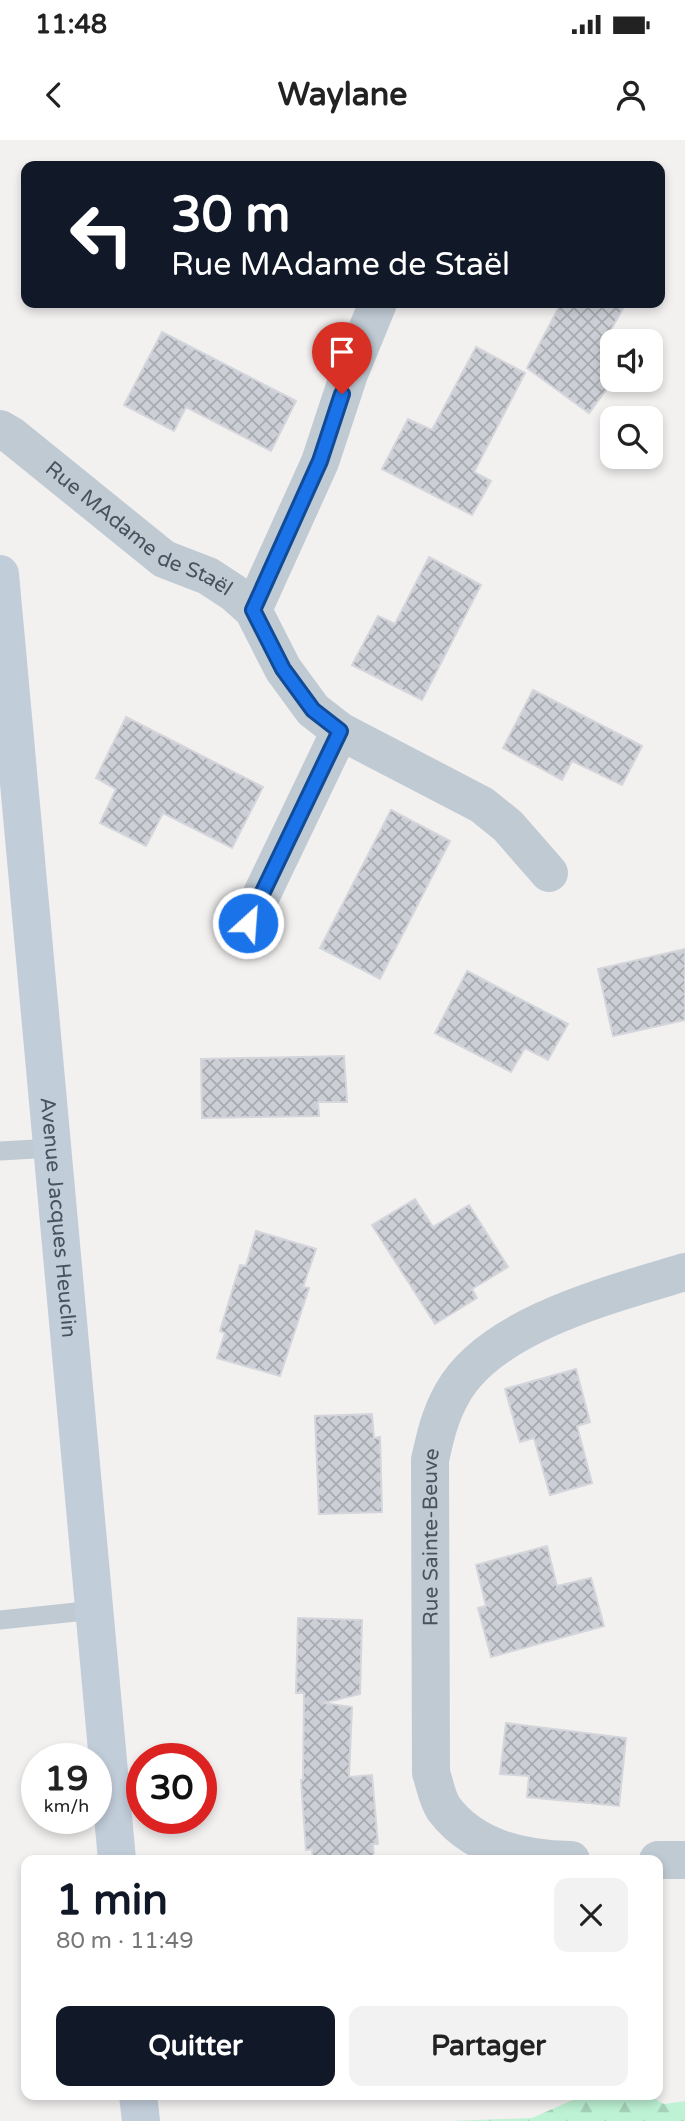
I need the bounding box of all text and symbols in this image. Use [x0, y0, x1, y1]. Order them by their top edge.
text: 11:48 [35, 9, 107, 40]
icon: back [35, 76, 73, 114]
text: Waylane [278, 76, 407, 114]
icon: person [612, 76, 650, 114]
text: 30 m [171, 186, 290, 245]
icon: left [56, 189, 147, 280]
text: Rue MAdame de Staël [171, 246, 510, 284]
pin [312, 322, 372, 394]
map controls [600, 329, 663, 469]
button: sound [600, 329, 663, 392]
icon: arrive [323, 333, 361, 371]
button: search [600, 406, 663, 469]
street label: Rue MAdame de Staël [41, 456, 237, 601]
position arrow [211, 886, 285, 960]
street label: Avenue Jacques Heuclin [35, 1096, 82, 1339]
street label: Rue Sainte-Beuve [418, 1446, 445, 1626]
speed limit sign: 30 [126, 1743, 217, 1834]
text: 19 [45, 1758, 88, 1800]
text: km/h [44, 1795, 89, 1817]
text: 1 min [56, 1875, 168, 1926]
button: close [554, 1878, 628, 1952]
text: 80 m · 11:49 [56, 1927, 194, 1955]
button: Quitter [56, 2006, 335, 2086]
button: Partager [349, 2006, 628, 2086]

